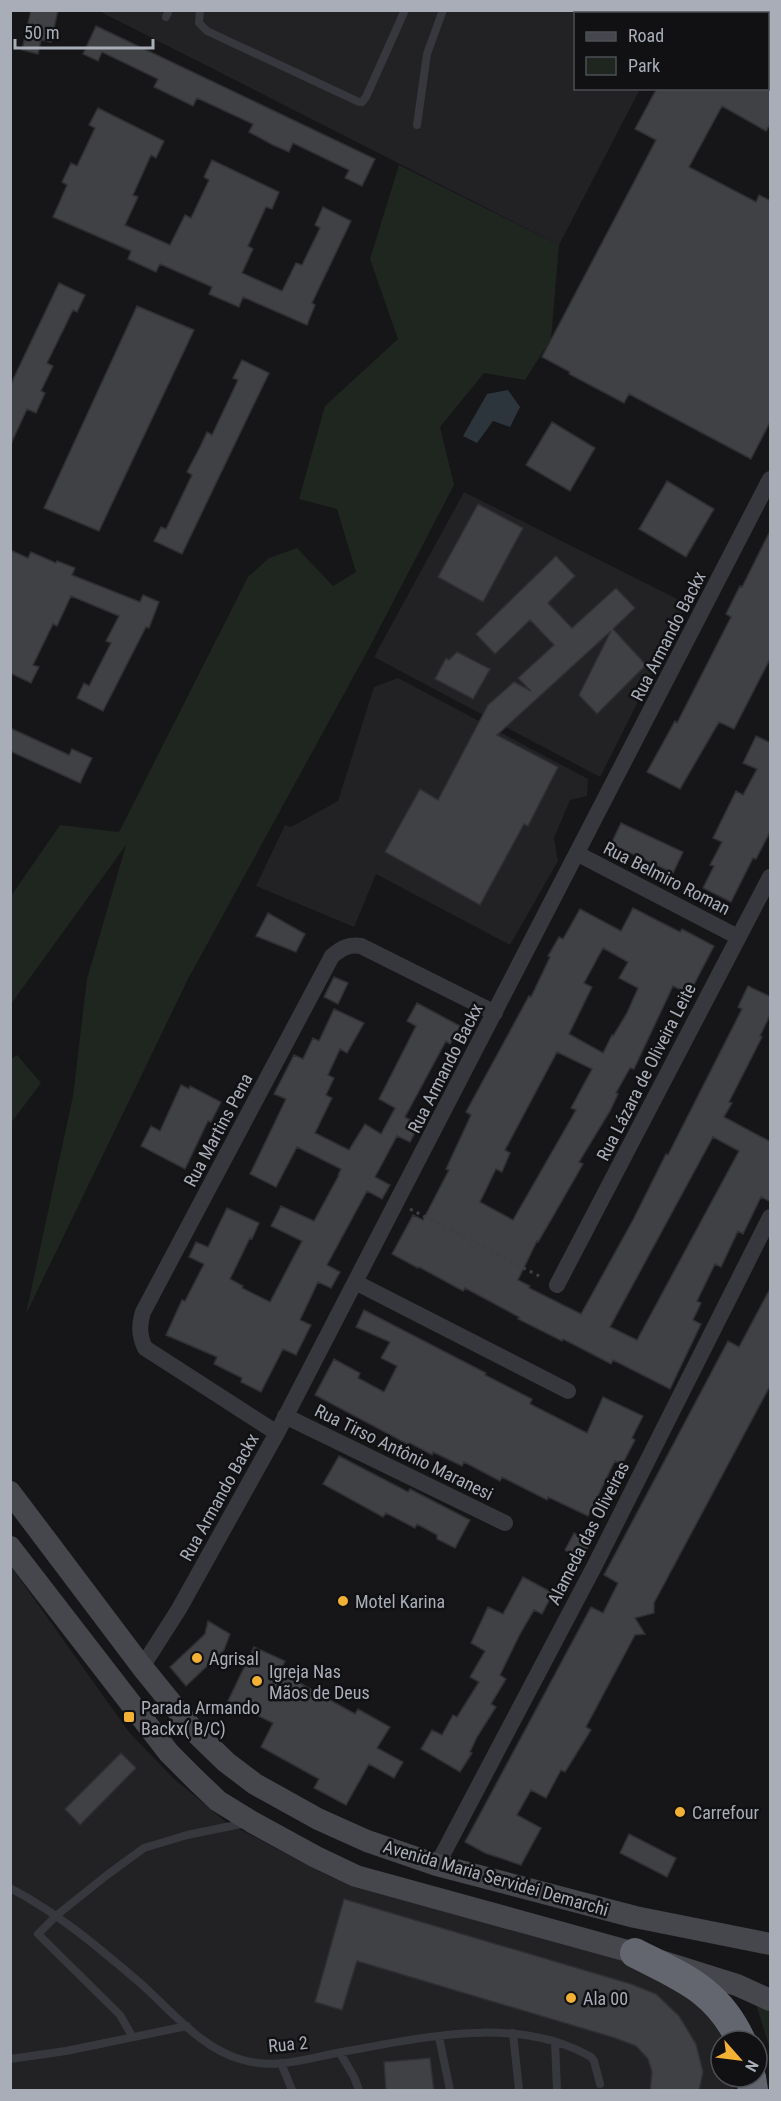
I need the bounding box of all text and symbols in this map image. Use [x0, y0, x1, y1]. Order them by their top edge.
scale bar [15, 12, 153, 50]
legend [574, 12, 769, 90]
text: 50 m [24, 22, 59, 43]
text: Road [628, 25, 664, 46]
text: Park [628, 55, 660, 76]
street label: Rua Armando Backx [626, 568, 710, 704]
street label: Rua Belmiro Roman [600, 837, 734, 919]
street label: Rua Lázara de Oliveira Leite [592, 980, 700, 1164]
street label: Rua Armando Backx [403, 1000, 487, 1136]
street label: Rua Martins Pena [179, 1070, 257, 1190]
street label: Rua Tirso Antônio Maranesi [311, 1400, 497, 1504]
street label: Rua Armando Backx [175, 1429, 263, 1564]
street label: Alameda das Oliveiras [543, 1458, 633, 1608]
place label: Motel Karina [355, 1591, 445, 1612]
marker: Motel Karina [336, 1594, 350, 1608]
place label: Agrisal [209, 1648, 259, 1669]
marker: Agrisal [190, 1651, 204, 1665]
place label: Igreja Nas Mãos de Deus [269, 1661, 370, 1703]
marker: Igreja Nas Mãos de Deus [250, 1674, 264, 1688]
place label: Parada Armando Backx( B/C) [141, 1697, 260, 1740]
marker: Parada Armando Backx( B/C) [122, 1710, 136, 1724]
place label: Carrefour [692, 1802, 759, 1823]
marker: Carrefour [673, 1805, 687, 1819]
street label: Avenida Maria Servidei Demarchi [381, 1836, 611, 1920]
place label: Ala 00 [583, 1988, 628, 2009]
marker: Ala 00 [564, 1991, 578, 2005]
north arrow [709, 2029, 769, 2089]
street label: Rua 2 [267, 2032, 309, 2056]
text: N [741, 2057, 762, 2075]

